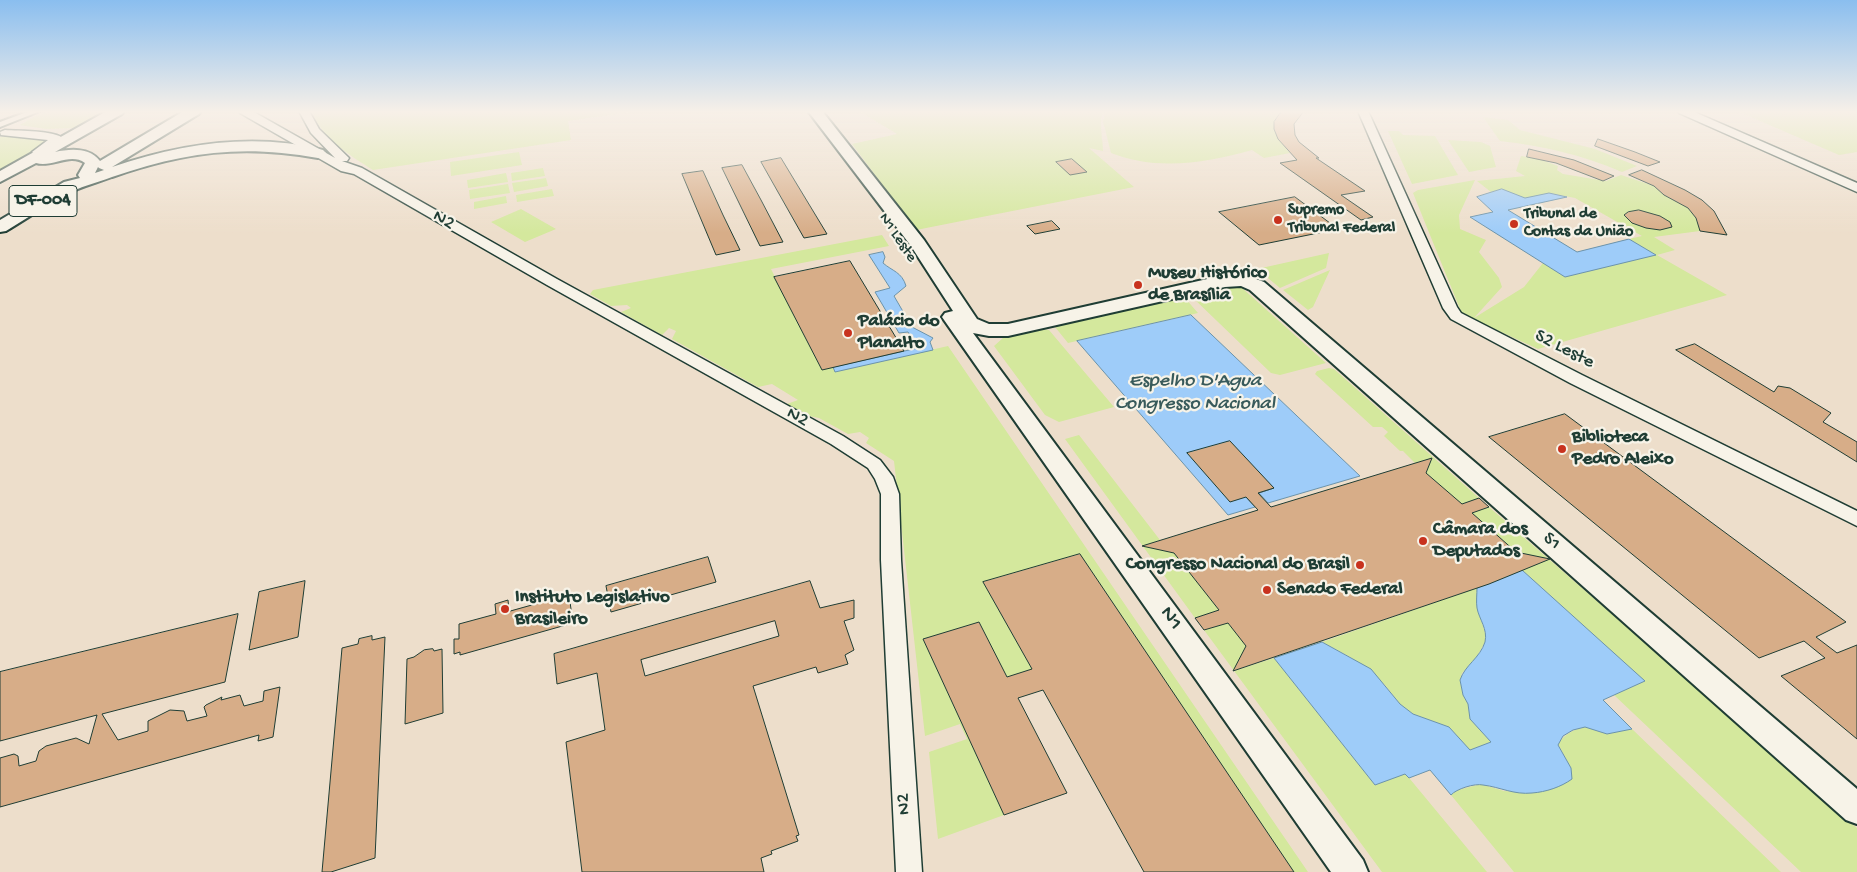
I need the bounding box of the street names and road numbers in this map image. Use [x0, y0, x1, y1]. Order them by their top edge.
road number: DF-004 [9, 186, 77, 217]
street label: N2 [428, 206, 458, 236]
street label: N1 Leste [874, 210, 920, 266]
street label: S2 Leste [1530, 325, 1598, 375]
street label: N2 [782, 403, 812, 433]
street label: S1 [1537, 528, 1565, 556]
street label: N1 [1152, 602, 1188, 636]
street label: N2 [893, 792, 917, 816]

